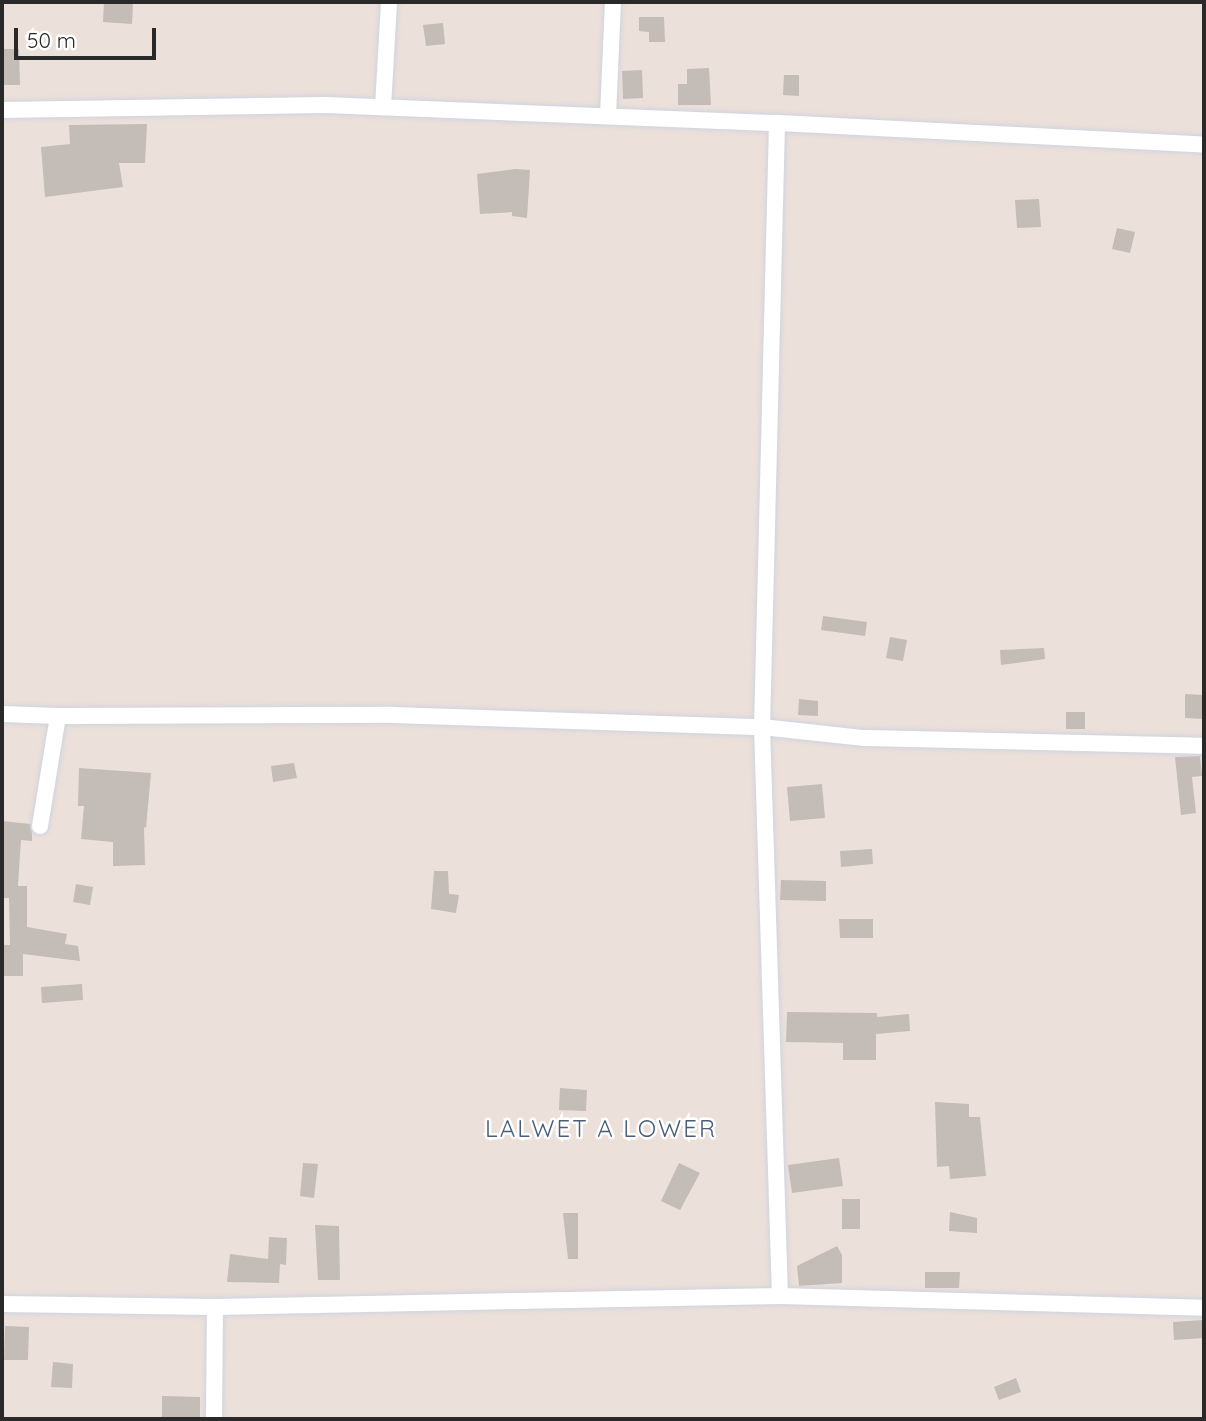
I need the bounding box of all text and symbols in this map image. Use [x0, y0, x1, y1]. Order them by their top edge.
scale bar [18, 14, 159, 58]
text: 50 m [27, 27, 76, 53]
district label: LALWET A LOWER [487, 1115, 715, 1143]

